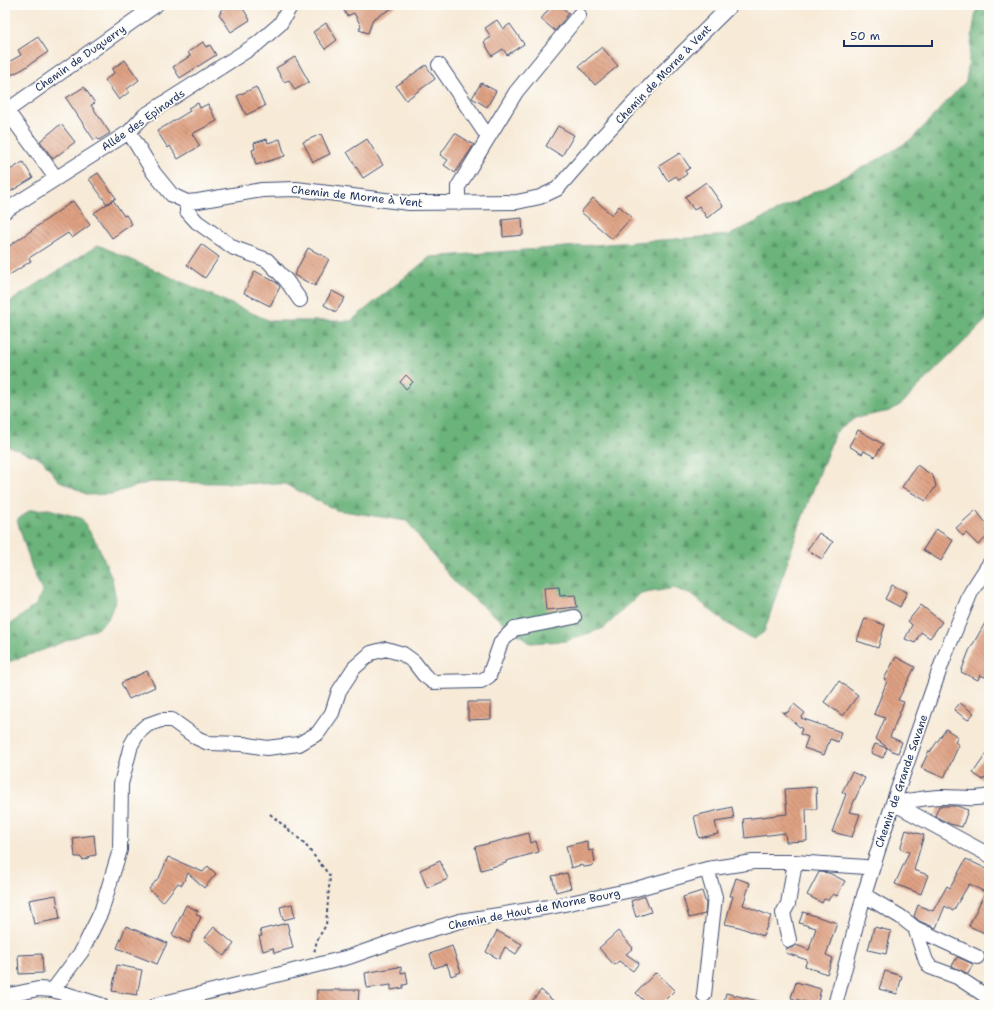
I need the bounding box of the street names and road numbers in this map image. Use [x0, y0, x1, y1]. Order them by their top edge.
street label: Chemin de Duquerry [32, 21, 129, 95]
street label: Chemin de Morne à Vent [612, 21, 715, 127]
street label: Allée des Epinards [99, 86, 188, 155]
street label: Chemin de Morne à Vent [290, 182, 424, 211]
street label: Chemin de Grande Savane [872, 712, 931, 850]
street label: Chemin de Haut de Morne Bourg [447, 885, 622, 934]

